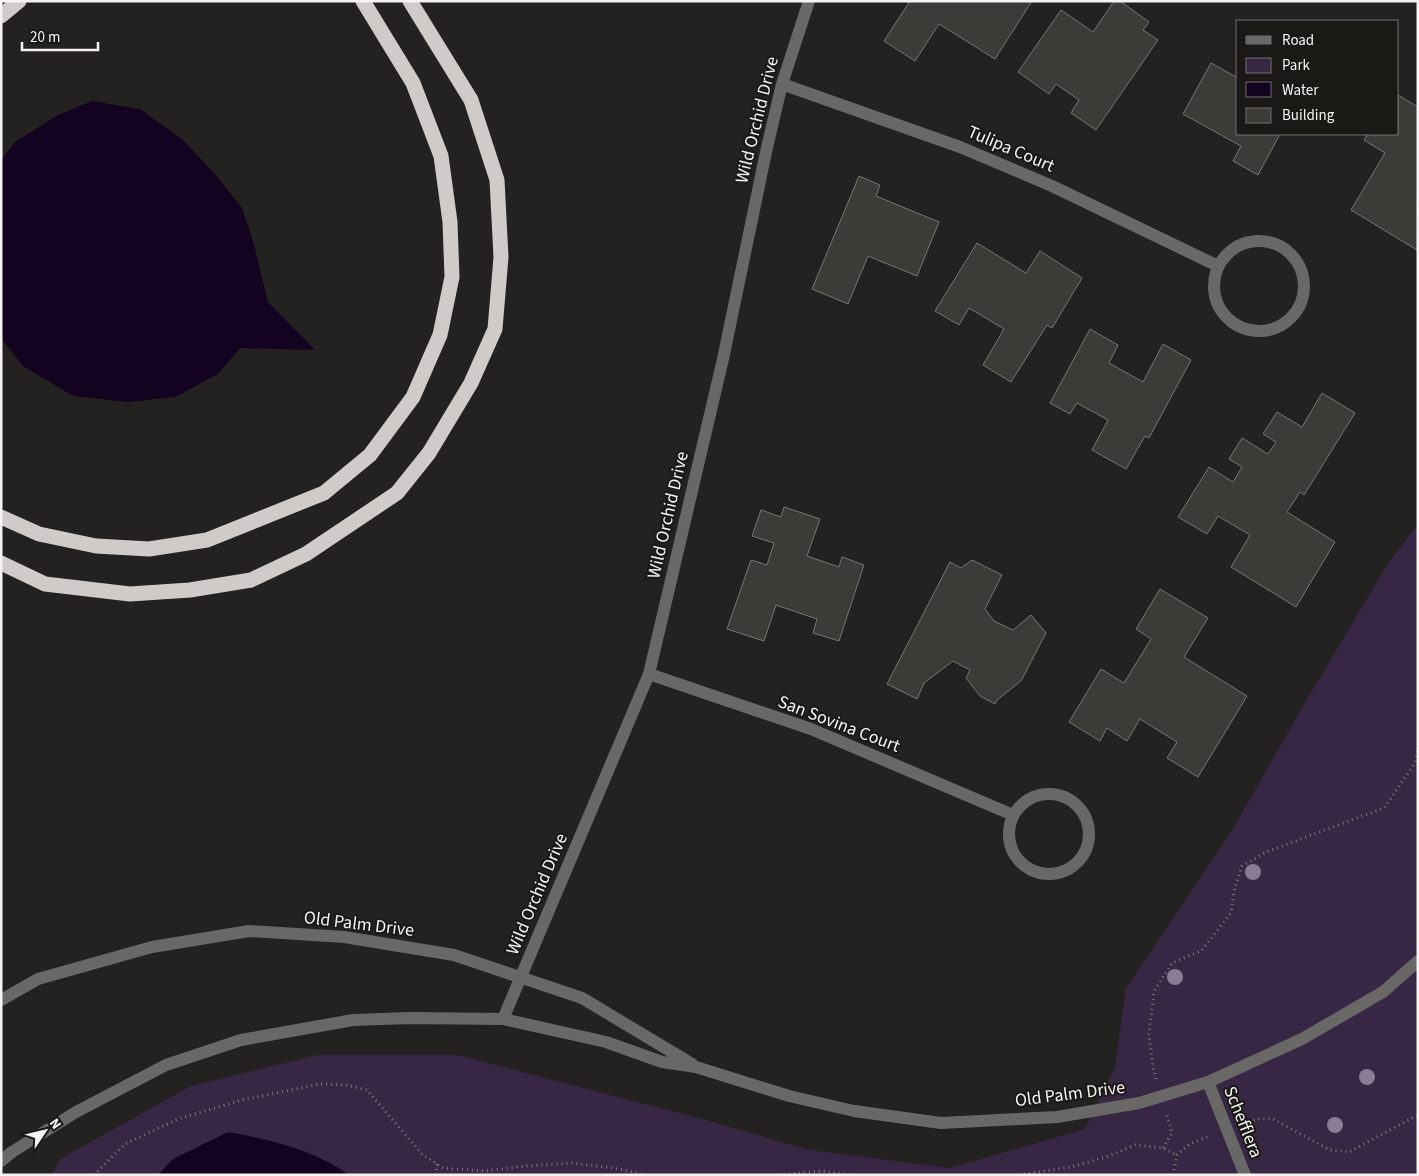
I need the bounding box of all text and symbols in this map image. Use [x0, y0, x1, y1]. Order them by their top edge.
scale bar [22, 20, 99, 52]
legend [1236, 20, 1399, 135]
text: 20 m [30, 27, 60, 48]
text: Road [1282, 30, 1314, 51]
street label: Wild Orchid Drive [729, 54, 785, 186]
text: Park [1282, 55, 1311, 76]
text: Water [1282, 80, 1319, 101]
text: Building [1282, 105, 1335, 126]
street label: Tulipa Court [964, 119, 1058, 179]
street label: Wild Orchid Drive [641, 449, 695, 581]
street label: San Sovina Court [774, 689, 904, 759]
street label: Wild Orchid Drive [500, 829, 574, 959]
street label: Old Palm Drive [303, 905, 416, 943]
street label: Old Palm Drive [1014, 1075, 1127, 1113]
street label: Schefflera [1217, 1082, 1269, 1162]
north arrow [20, 1106, 70, 1156]
text: N [44, 1115, 66, 1134]

